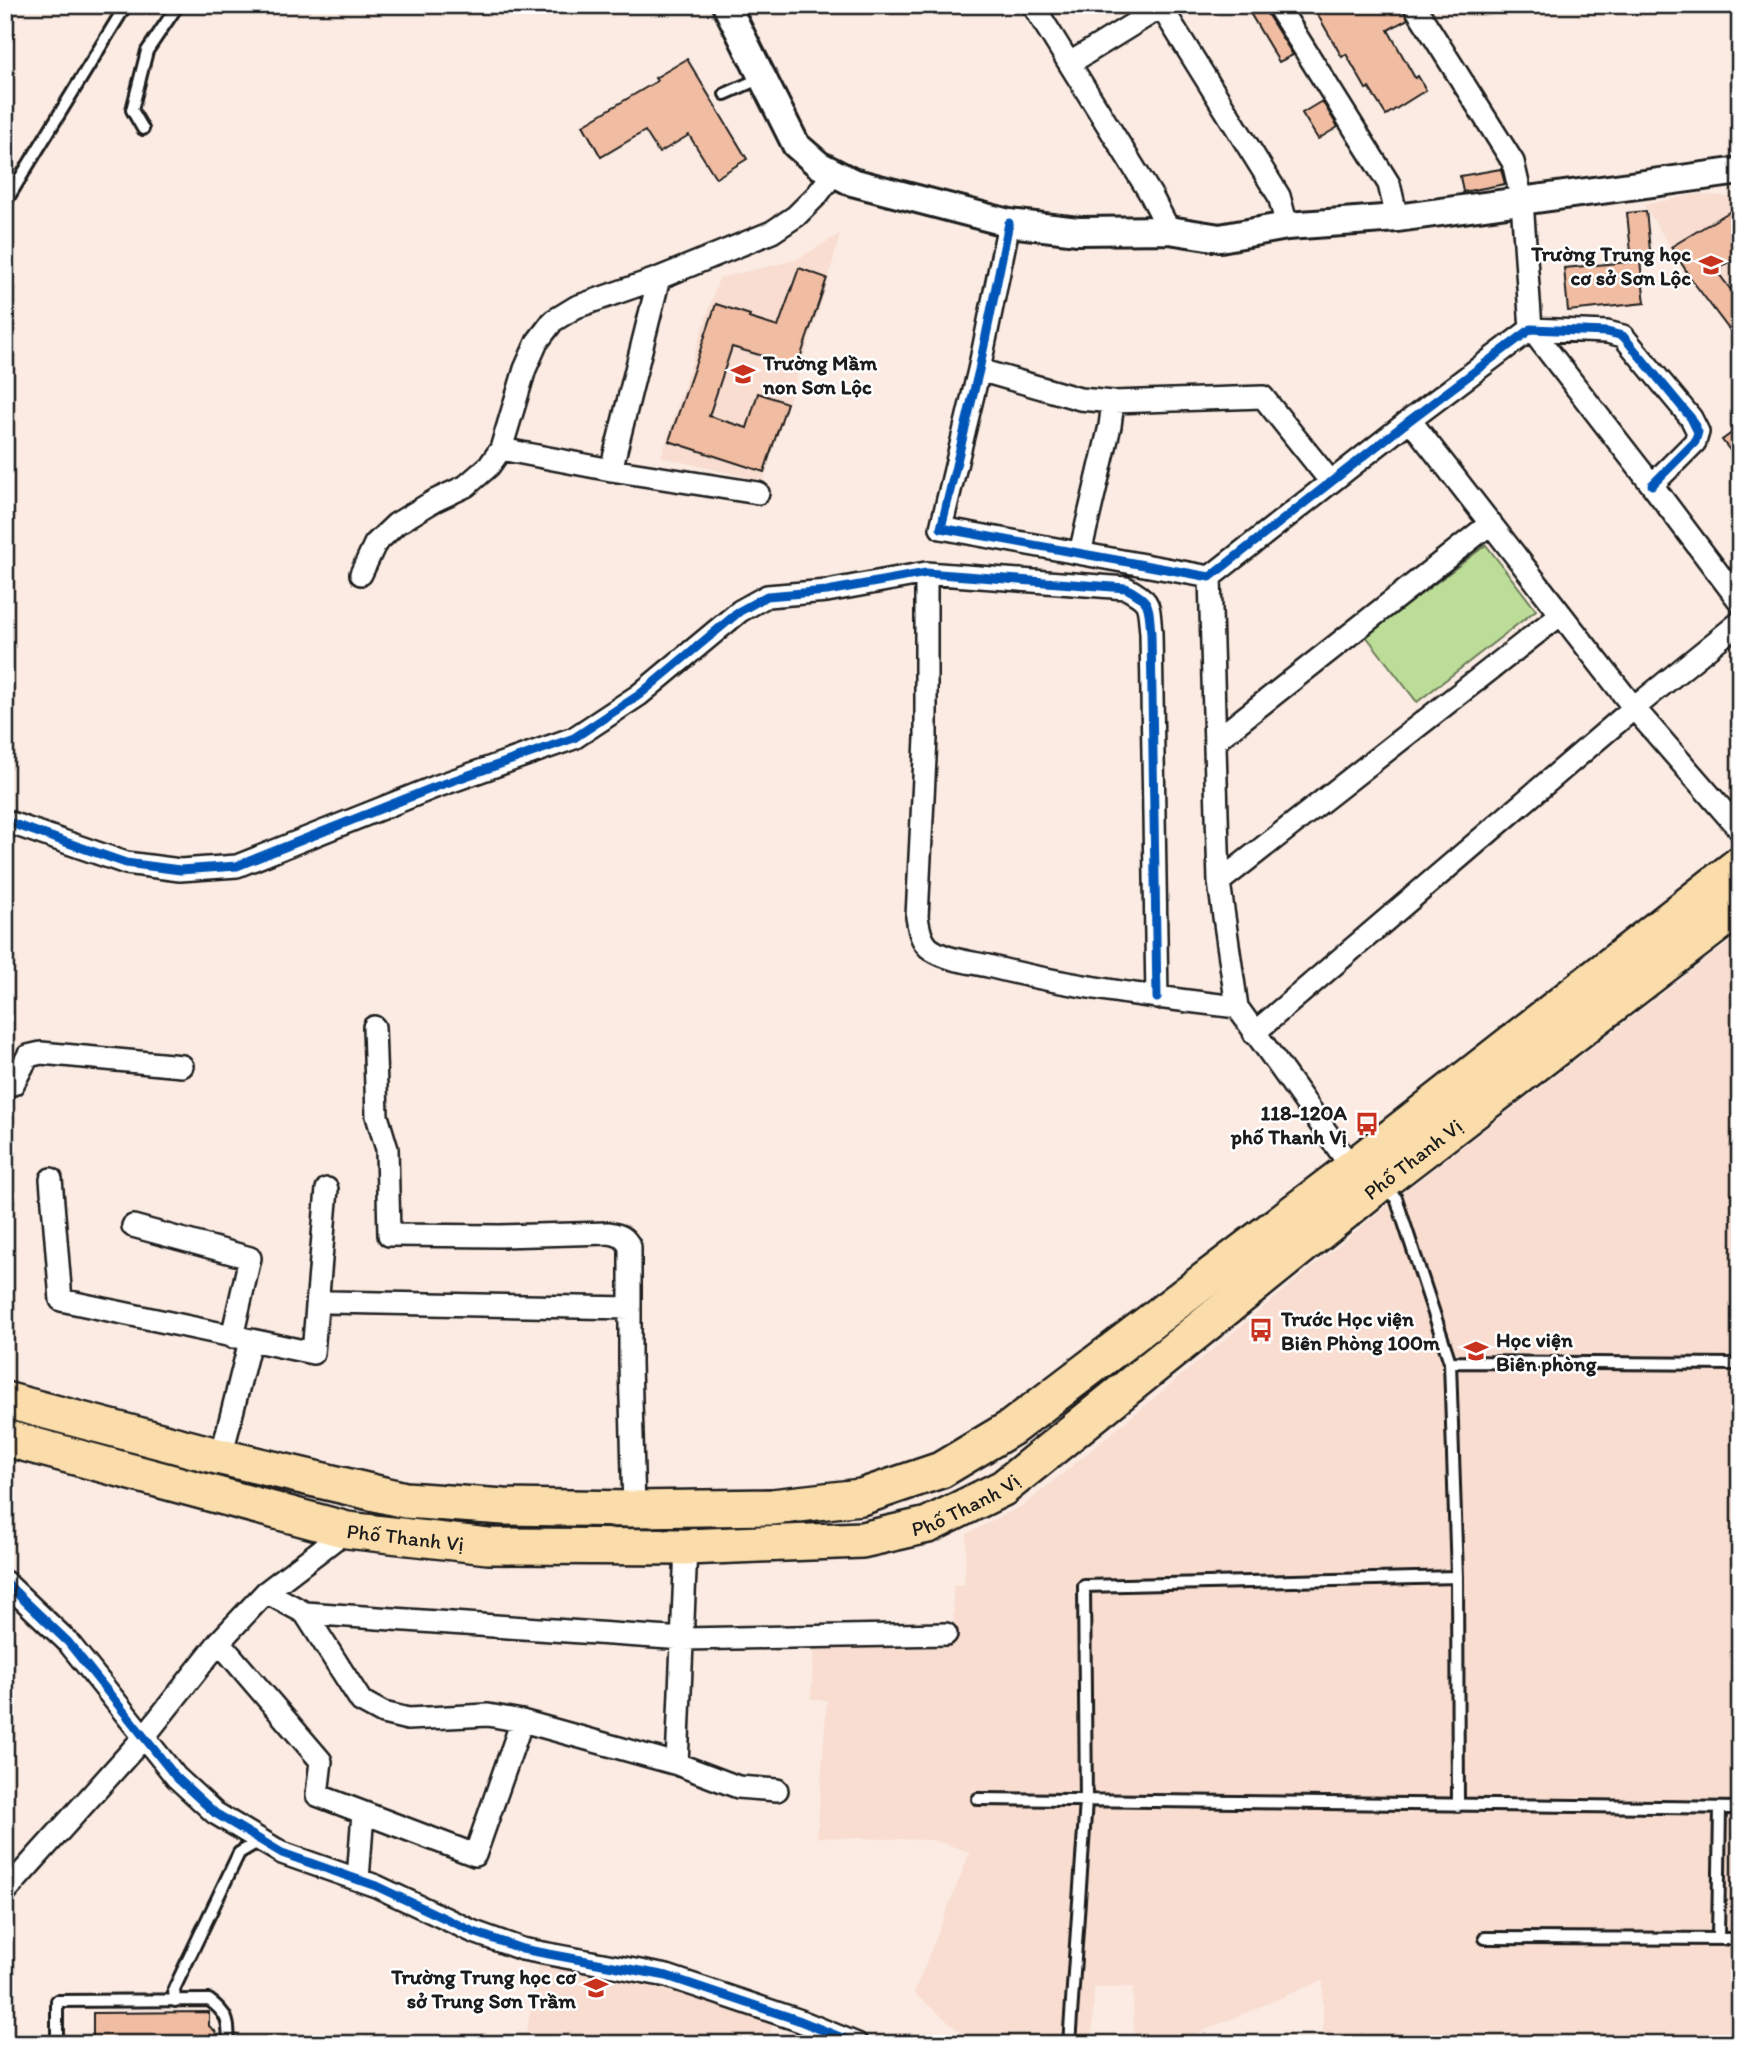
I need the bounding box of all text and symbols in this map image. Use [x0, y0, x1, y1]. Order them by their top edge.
place label: Trường Trung học cơ sở Sơn Lộc [1530, 241, 1691, 290]
school or university icon: Trường Trung học cơ sở Sơn Lộc [1697, 251, 1725, 279]
place label: Trường Mầm non Sơn Lộc [762, 350, 877, 399]
school or university icon: Trường Mầm non Sơn Lộc [729, 360, 757, 388]
place label: 118-120A phố Thanh Vị [1230, 1100, 1348, 1150]
bus stop icon: 118-120A phố Thanh Vị [1353, 1110, 1381, 1138]
street label: Phố Thanh Vị [1358, 1113, 1467, 1204]
place label: Trước Học viện Biên Phòng 100m [1280, 1306, 1441, 1356]
bus stop icon: Trước Học viện Biên Phòng 100m [1247, 1316, 1275, 1344]
place label: Học viện Biên phòng [1496, 1327, 1597, 1377]
school or university icon: Học viện Biên phòng [1462, 1337, 1490, 1365]
street label: Phố Thanh Vị [909, 1467, 1024, 1541]
street label: Phố Thanh Vị [346, 1518, 465, 1556]
place label: Trường Trung học cơ sở Trung Sơn Trầm [390, 1964, 577, 2014]
school or university icon: Trường Trung học cơ sở Trung Sơn Trầm [582, 1974, 610, 2002]

